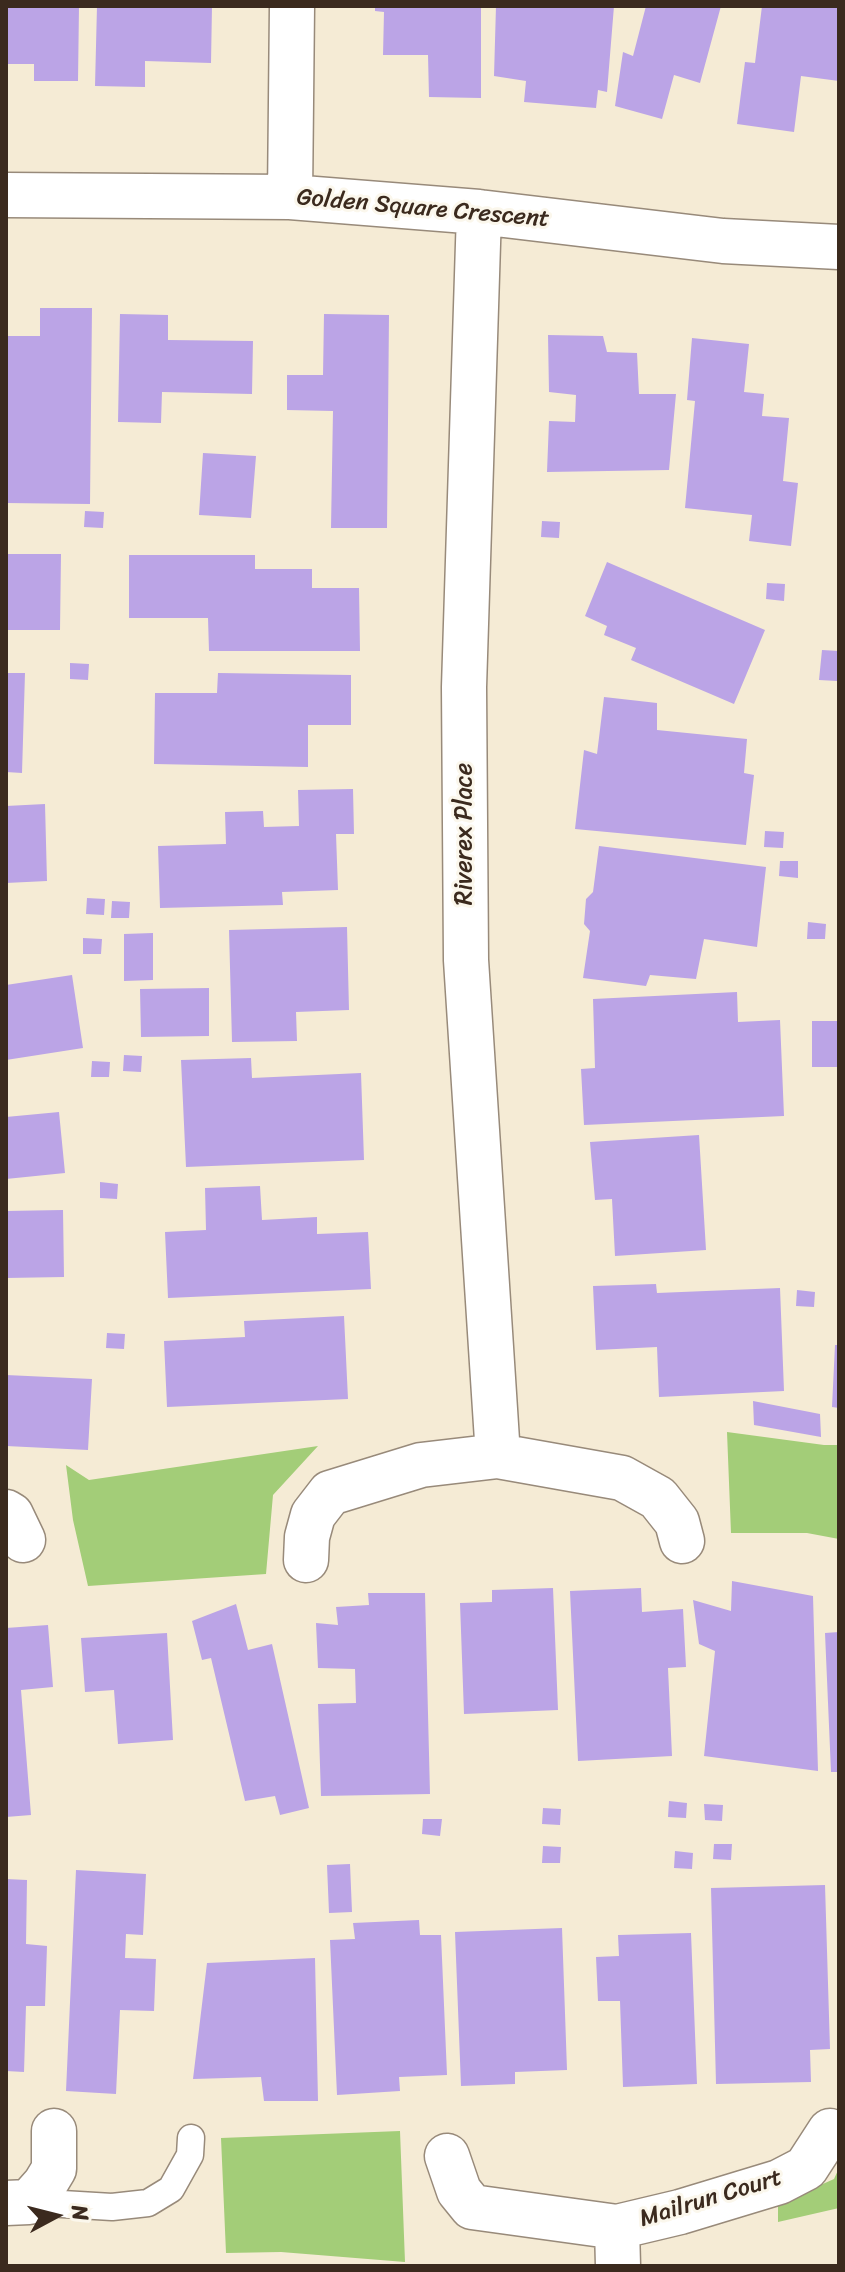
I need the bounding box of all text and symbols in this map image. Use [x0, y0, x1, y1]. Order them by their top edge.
street label: Golden Square Crescent [295, 184, 551, 234]
street label: Riverex Place [451, 763, 479, 905]
street label: Mailrun Court [636, 2164, 786, 2234]
north arrow [16, 2176, 96, 2256]
text: N [60, 2203, 101, 2223]

